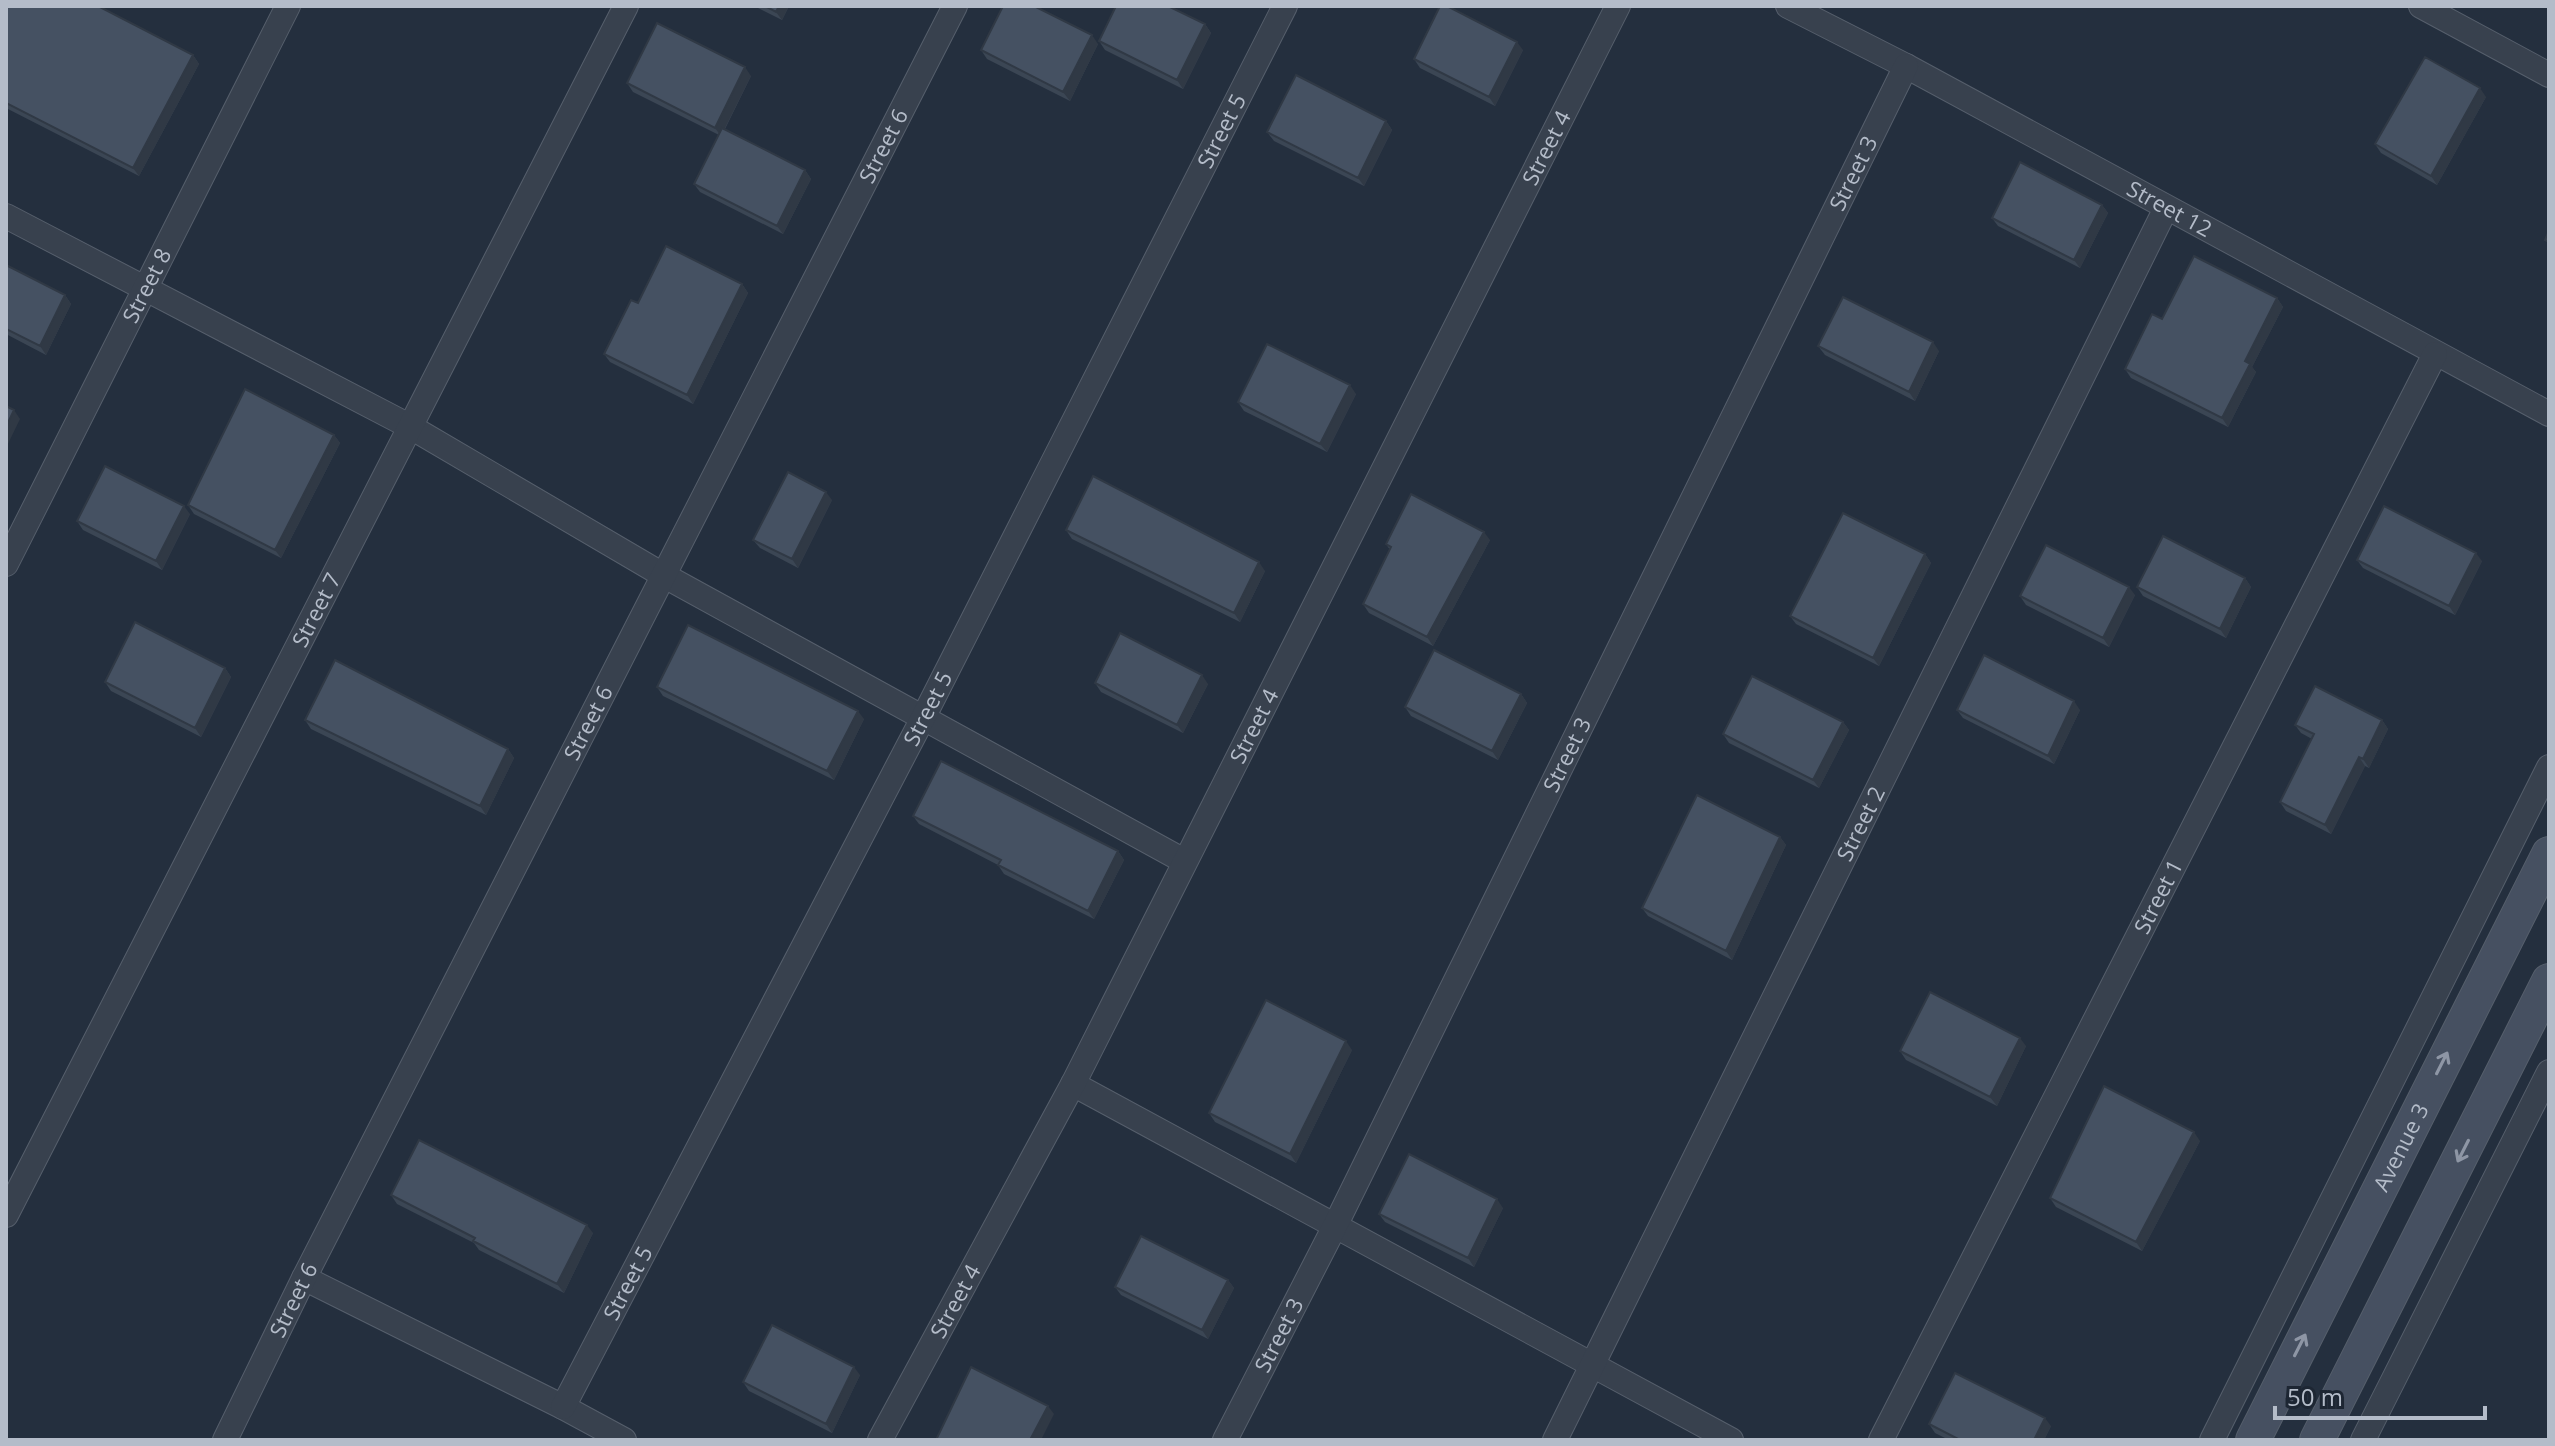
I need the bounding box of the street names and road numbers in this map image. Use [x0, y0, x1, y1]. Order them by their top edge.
street label: Street 5 [1189, 88, 1252, 173]
street label: Street 6 [851, 103, 914, 188]
street label: Street 4 [1514, 105, 1577, 190]
street label: Street 3 [1821, 130, 1883, 215]
street label: Street 12 [2122, 173, 2218, 243]
street label: Street 8 [114, 243, 177, 327]
street label: Street 7 [284, 567, 347, 652]
street label: Street 5 [895, 666, 958, 750]
street label: Street 6 [556, 680, 619, 765]
street label: Street 4 [1222, 683, 1285, 768]
street label: Street 3 [1535, 712, 1597, 797]
street label: Street 2 [1829, 781, 1891, 866]
street label: Street 1 [2126, 854, 2189, 939]
street label: Avenue 3 [2365, 1098, 2435, 1196]
street label: Street 5 [595, 1240, 659, 1325]
street label: Street 6 [262, 1257, 324, 1342]
street label: Street 4 [922, 1258, 987, 1343]
street label: Street 3 [1246, 1292, 1310, 1377]

